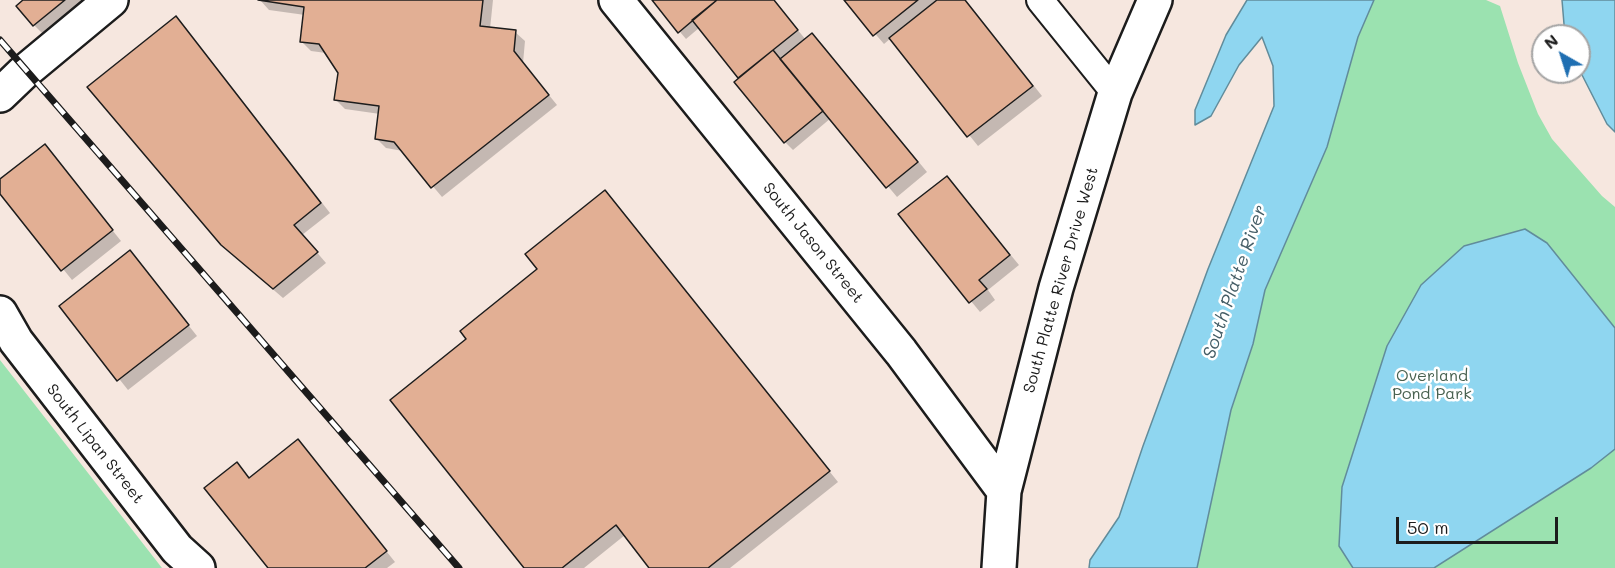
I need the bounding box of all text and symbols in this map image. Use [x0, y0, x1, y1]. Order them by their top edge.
north arrow [1531, 24, 1591, 84]
text: N [1539, 29, 1562, 53]
street label: South Platte River Drive West [1020, 165, 1102, 395]
street label: South Jason Street [759, 179, 867, 307]
water label: South Platte River [1199, 203, 1271, 361]
park label: Overland Pond Park [1392, 366, 1472, 404]
street label: South Lipan Street [42, 380, 148, 508]
scale bar [1399, 505, 1561, 543]
text: 50 m [1407, 515, 1449, 539]

